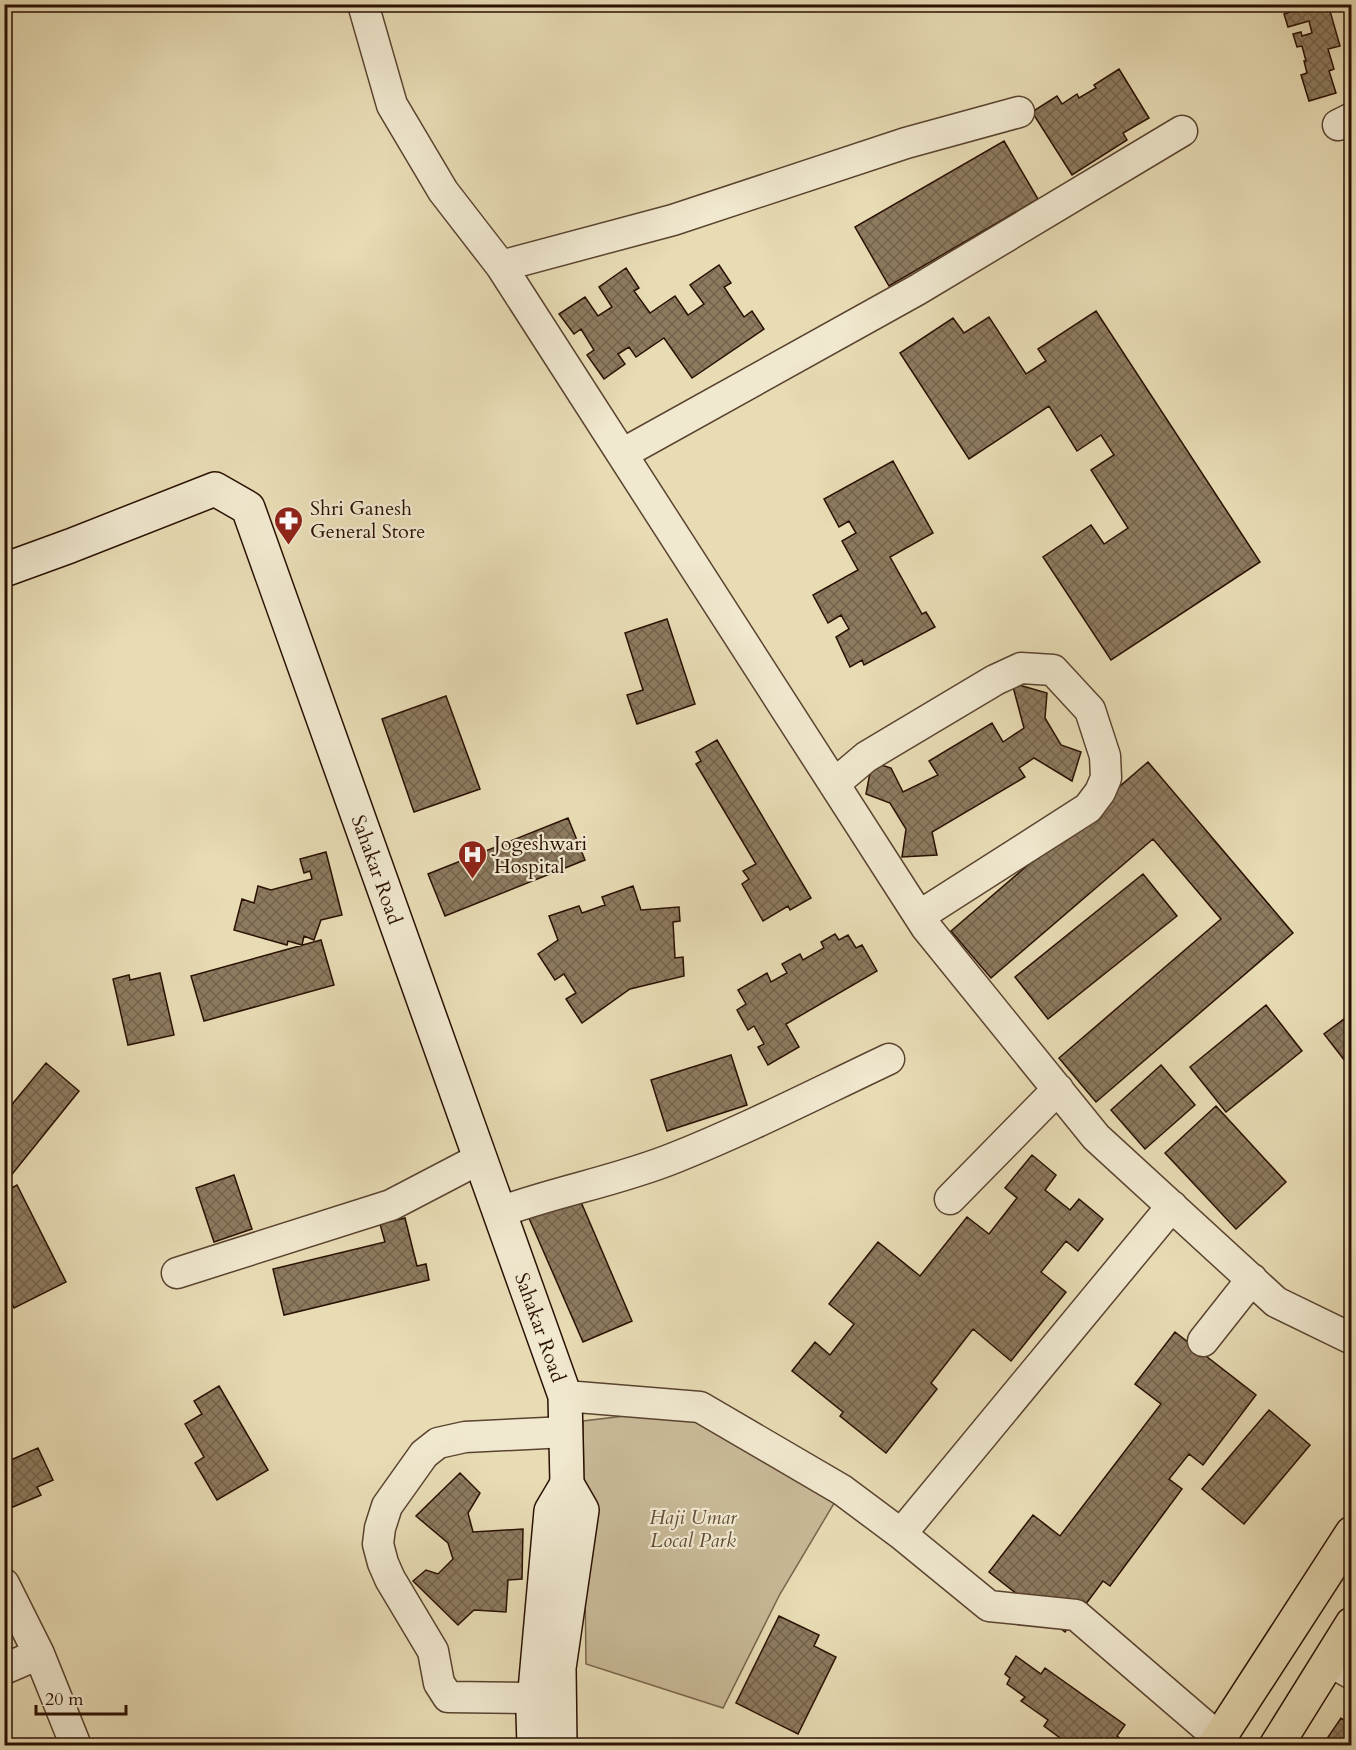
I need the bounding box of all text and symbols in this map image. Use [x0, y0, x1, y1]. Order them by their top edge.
place label: Shri Ganesh General Store [310, 495, 425, 545]
pharmacy icon: Shri Ganesh General Store [273, 504, 305, 546]
street label: Sahakar Road [345, 811, 409, 928]
place label: Jogeshwari Hospital [491, 830, 588, 880]
hospital icon: Jogeshwari Hospital [457, 838, 489, 880]
street label: Sahakar Road [509, 1269, 573, 1386]
park label: Haji Umar Local Park [649, 1504, 738, 1554]
scale bar [36, 1678, 126, 1716]
text: 20 m [45, 1687, 84, 1712]

